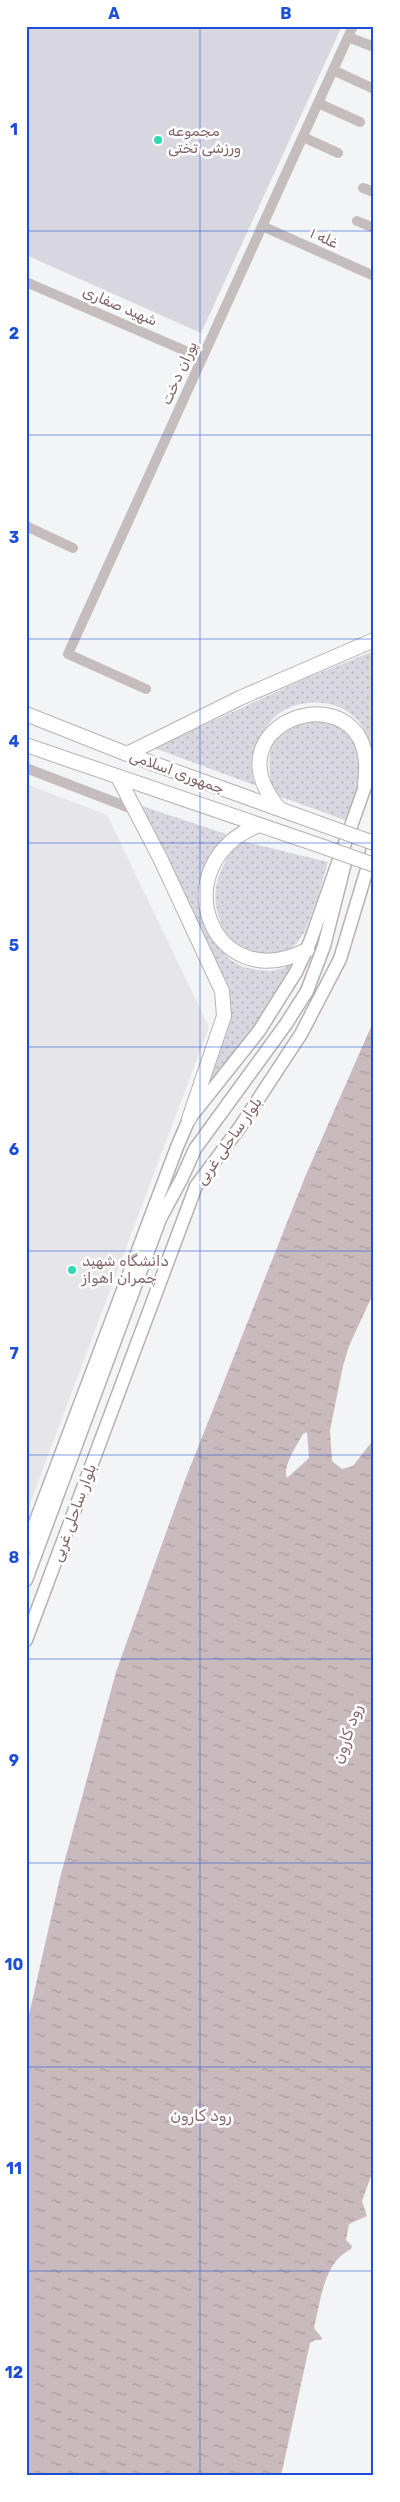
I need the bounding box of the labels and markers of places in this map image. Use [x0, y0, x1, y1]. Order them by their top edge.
place label: مجموعه ورزشی تختی [168, 122, 241, 158]
marker: مجموعه ورزشی تختی [152, 134, 164, 146]
place label: دانشگاه شهید چمران اهواز [81, 1252, 169, 1287]
marker: دانشگاه شهید چمران اهواز [66, 1264, 78, 1276]

